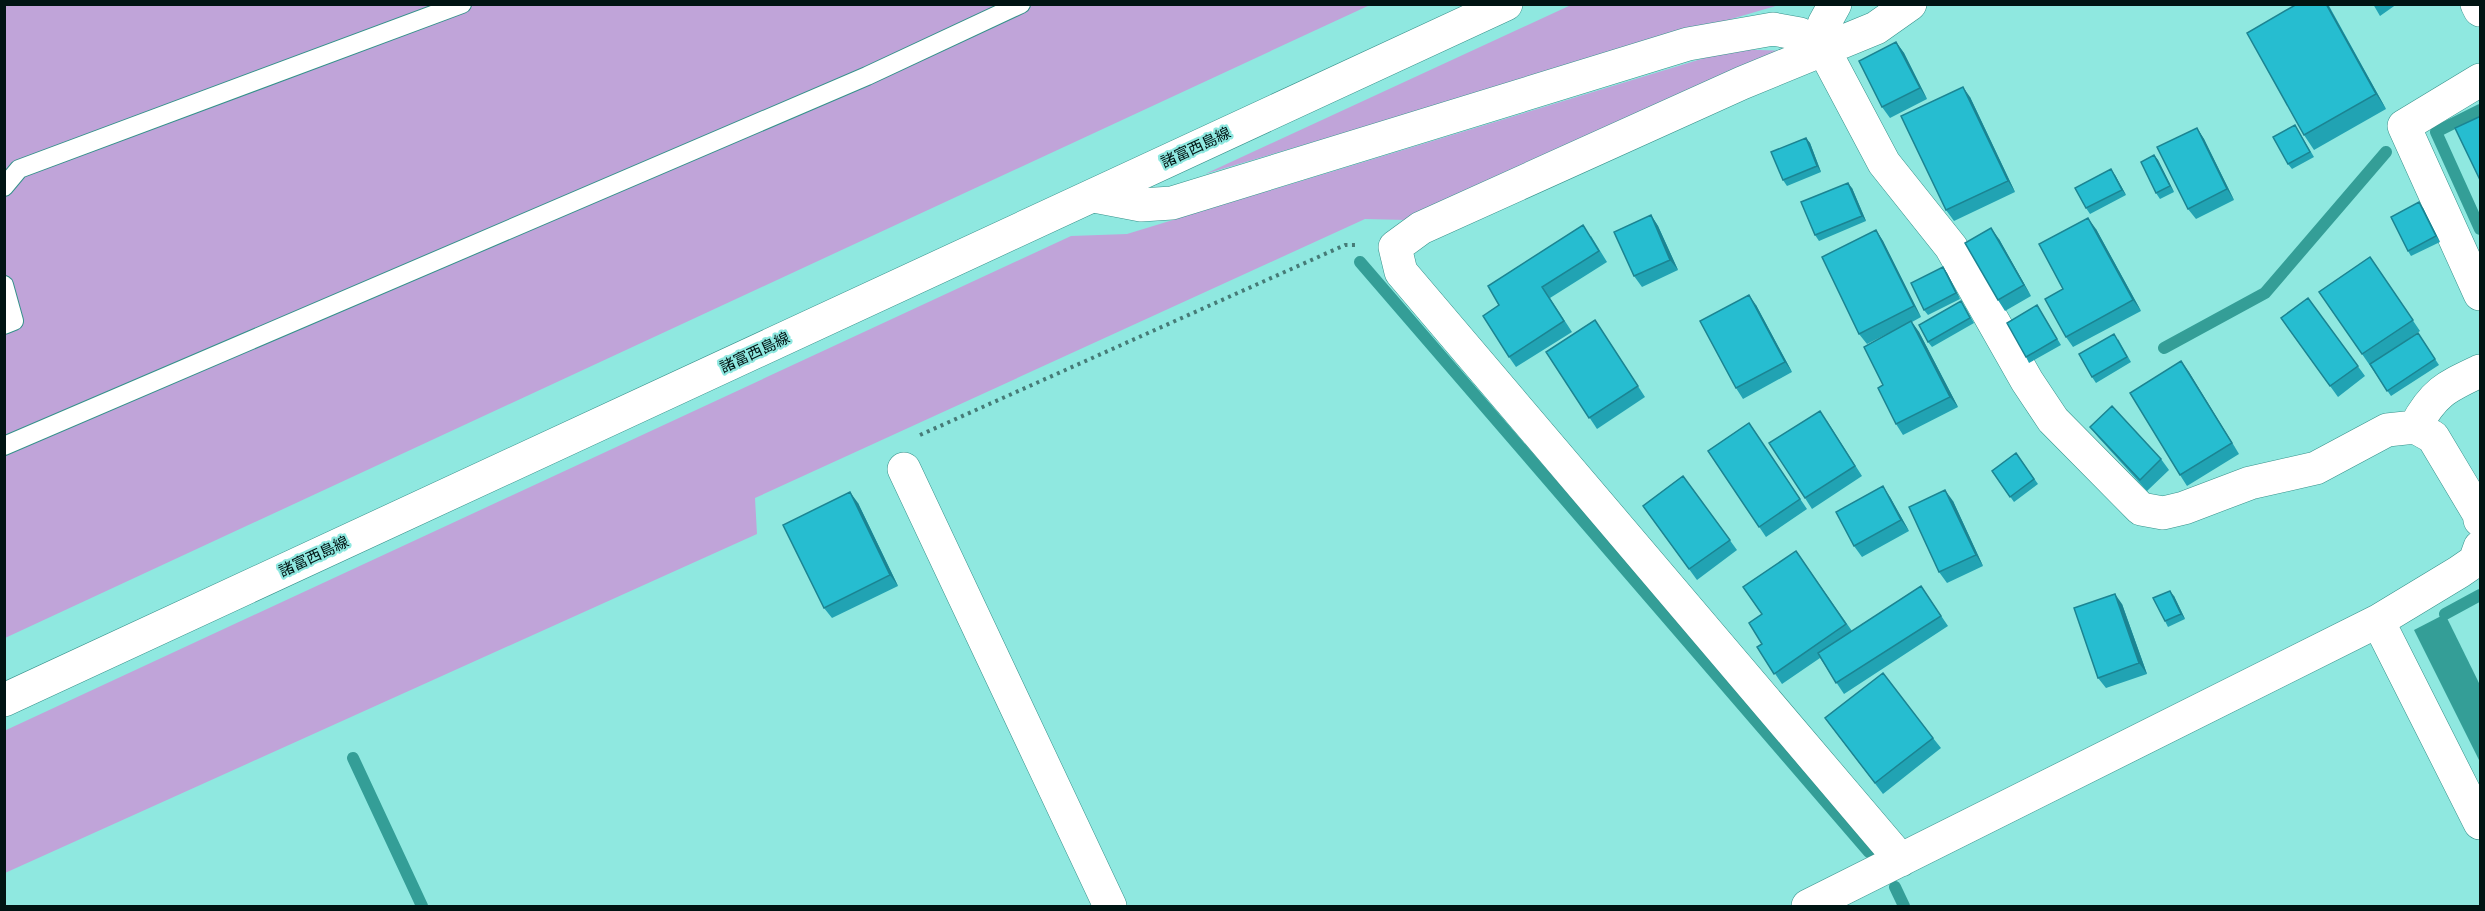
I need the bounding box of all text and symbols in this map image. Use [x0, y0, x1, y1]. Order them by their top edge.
street label: 諸富西島線 [1158, 123, 1234, 173]
street label: 諸富西島線 [717, 328, 793, 378]
street label: 諸富西島線 [276, 532, 352, 582]

